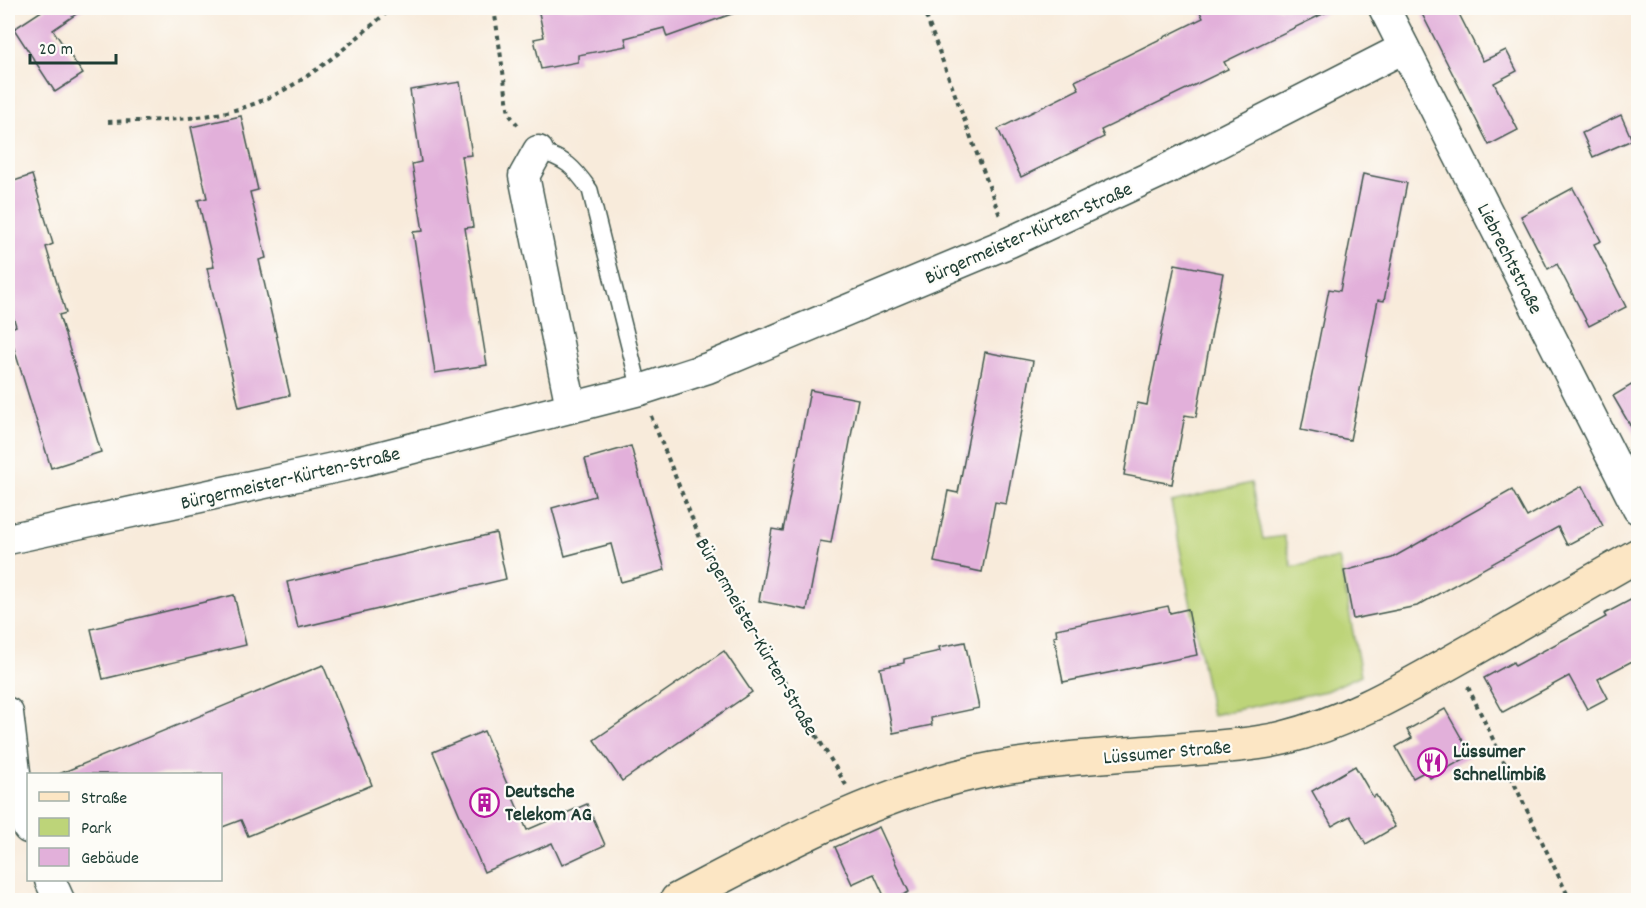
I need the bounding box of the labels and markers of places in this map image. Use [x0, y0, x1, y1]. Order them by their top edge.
place label: Lüssumer Schnellimbiß [1453, 739, 1546, 790]
restaurant icon: Lüssumer Schnellimbiß [1416, 746, 1448, 778]
place label: Deutsche Telekom AG [505, 779, 592, 830]
building icon: Deutsche Telekom AG [468, 786, 500, 818]

